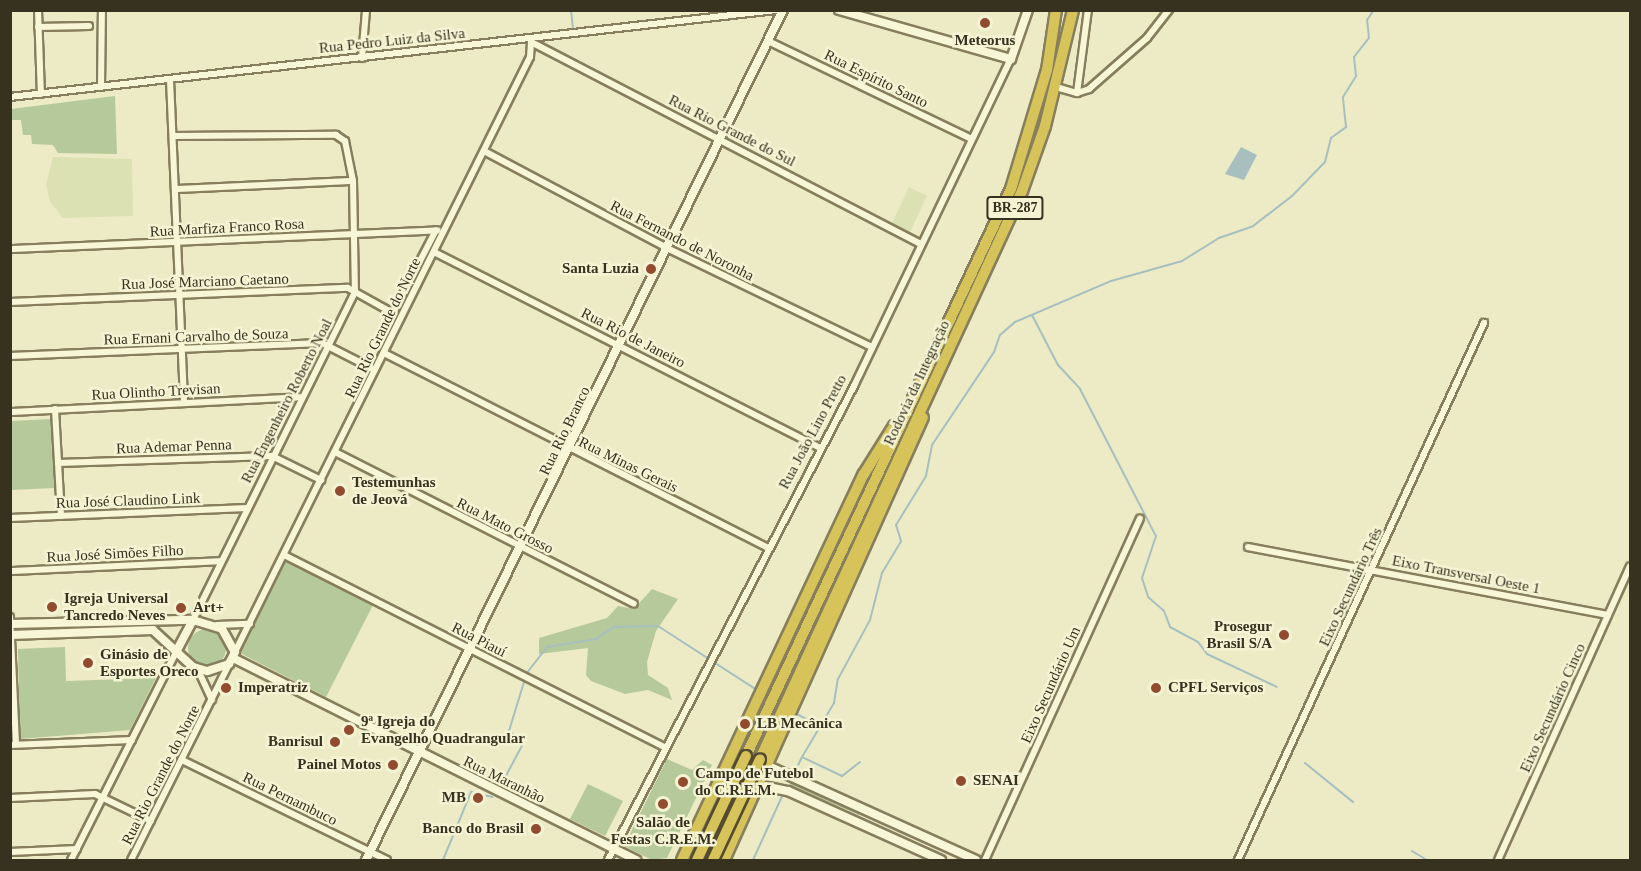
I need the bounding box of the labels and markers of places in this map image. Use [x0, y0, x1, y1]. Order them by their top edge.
marker: Meteorus [978, 16, 992, 30]
place label: Meteorus [955, 32, 1015, 50]
place label: Santa Luzia [562, 260, 639, 278]
marker: Santa Luzia [644, 262, 658, 276]
place label: Testemunhas de Jeová [352, 473, 436, 508]
marker: Testemunhas de Jeová [333, 484, 347, 498]
place label: Igreja Universal Tancredo Neves [64, 589, 168, 624]
place label: Art+ [193, 599, 224, 617]
marker: Igreja Universal Tancredo Neves [45, 600, 59, 614]
marker: Art+ [174, 601, 188, 615]
place label: Prosegur Brasil S/A [1207, 617, 1272, 652]
marker: Prosegur Brasil S/A [1277, 628, 1291, 642]
place label: Ginásio de Esportes Oreco [100, 645, 198, 680]
marker: Ginásio de Esportes Oreco [81, 656, 95, 670]
place label: Imperatriz [238, 679, 308, 697]
place label: CPFL Serviços [1168, 679, 1264, 697]
marker: Imperatriz [219, 681, 233, 695]
marker: CPFL Serviços [1149, 681, 1163, 695]
place label: 9ª Igreja do Evangelho Quadrangular [361, 712, 525, 747]
place label: LB Mecânica [757, 715, 842, 733]
marker: LB Mecânica [738, 717, 752, 731]
marker: 9ª Igreja do Evangelho Quadrangular [342, 723, 356, 737]
place label: Banrisul [268, 733, 323, 751]
marker: Banrisul [328, 735, 342, 749]
place label: Painel Motos [297, 756, 381, 774]
marker: Painel Motos [386, 758, 400, 772]
place label: Campo de Futebol do C.R.E.M. [695, 764, 813, 799]
place label: SENAI [973, 772, 1019, 790]
marker: SENAI [954, 774, 968, 788]
marker: Campo de Futebol do C.R.E.M. [676, 775, 690, 789]
place label: MB [442, 789, 466, 807]
marker: MB [471, 791, 485, 805]
marker: Salão de Festas C.R.E.M. [656, 797, 670, 811]
place label: Salão de Festas C.R.E.M. [611, 813, 715, 848]
place label: Banco do Brasil [422, 820, 524, 838]
marker: Banco do Brasil [529, 822, 543, 836]

